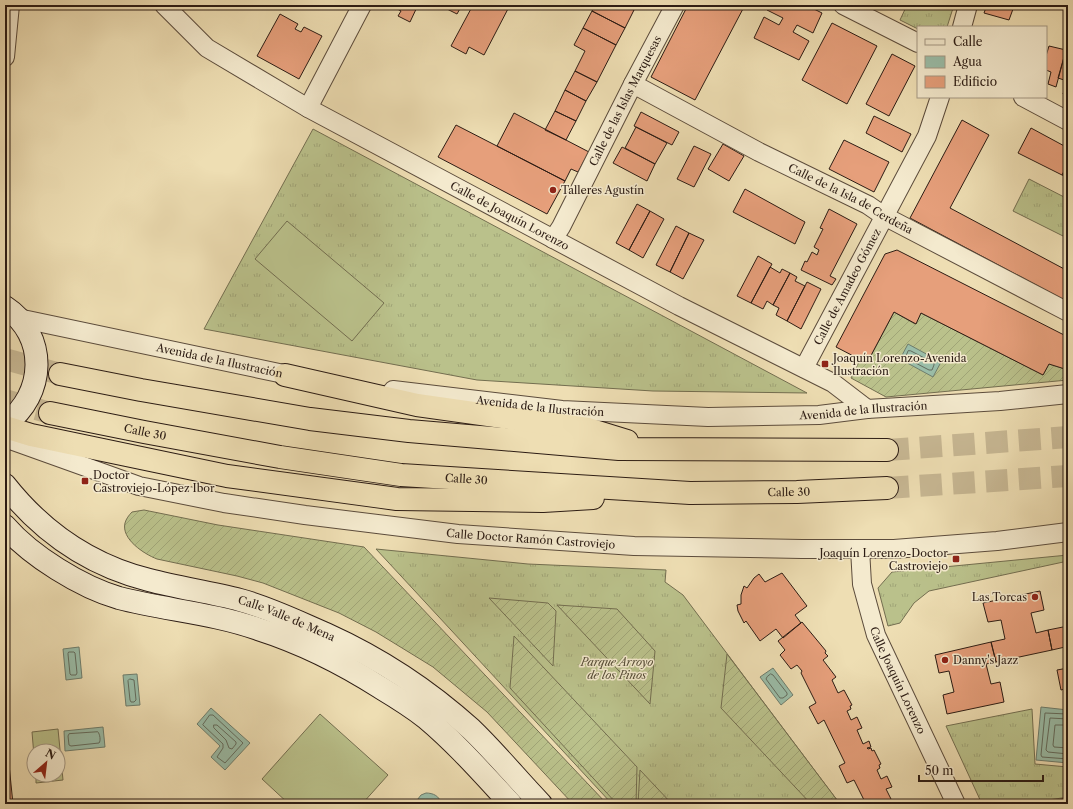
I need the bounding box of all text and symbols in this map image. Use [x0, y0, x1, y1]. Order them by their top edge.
legend [917, 26, 1047, 98]
street label: Calle de las Islas Marquesas [586, 33, 665, 168]
text: Calle [953, 34, 983, 49]
text: Agua [952, 54, 983, 69]
text: Edificio [953, 74, 997, 89]
street label: Calle de la Isla de Cerdeña [786, 160, 915, 237]
street label: Calle de Joaquín Lorenzo [448, 178, 572, 253]
place label: Talleres Agustín [561, 183, 644, 197]
marker: Talleres Agustín [548, 185, 558, 195]
street label: Calle de Amadeo Gómez [810, 226, 884, 347]
street label: Avenida de la Ilustración [154, 340, 284, 381]
place label: Joaquín Lorenzo-Avenida Ilustración [831, 351, 967, 378]
marker: Joaquín Lorenzo-Avenida Ilustración [820, 359, 830, 369]
street label: Avenida de la Ilustración [474, 393, 605, 419]
street label: Avenida de la Ilustración [798, 398, 928, 422]
street label: Calle 30 [123, 421, 168, 443]
place label: Doctor Castroviejo-López Ibor [93, 468, 215, 495]
street label: Calle 30 [444, 471, 488, 487]
marker: Doctor Castroviejo-López Ibor [80, 476, 90, 486]
street label: Calle 30 [767, 484, 811, 499]
street label: Calle Doctor Ramón Castroviejo [445, 526, 616, 552]
place label: Joaquín Lorenzo-Doctor Castroviejo [818, 546, 948, 573]
marker: Joaquín Lorenzo-Doctor Castroviejo [951, 554, 961, 564]
place label: Las Torcas [972, 590, 1027, 604]
marker: Las Torcas [1030, 592, 1040, 602]
street label: Calle Valle de Mena [236, 593, 337, 644]
street label: Calle Joaquín Lorenzo [867, 625, 929, 736]
place label: Danny's Jazz [953, 653, 1019, 667]
park label: Parque Arroyo de los Pinos [580, 655, 653, 682]
marker: Danny's Jazz [940, 655, 950, 665]
north arrow [26, 743, 66, 783]
text: N [43, 746, 59, 763]
scale bar [919, 757, 1043, 783]
text: 50 m [925, 763, 954, 778]

